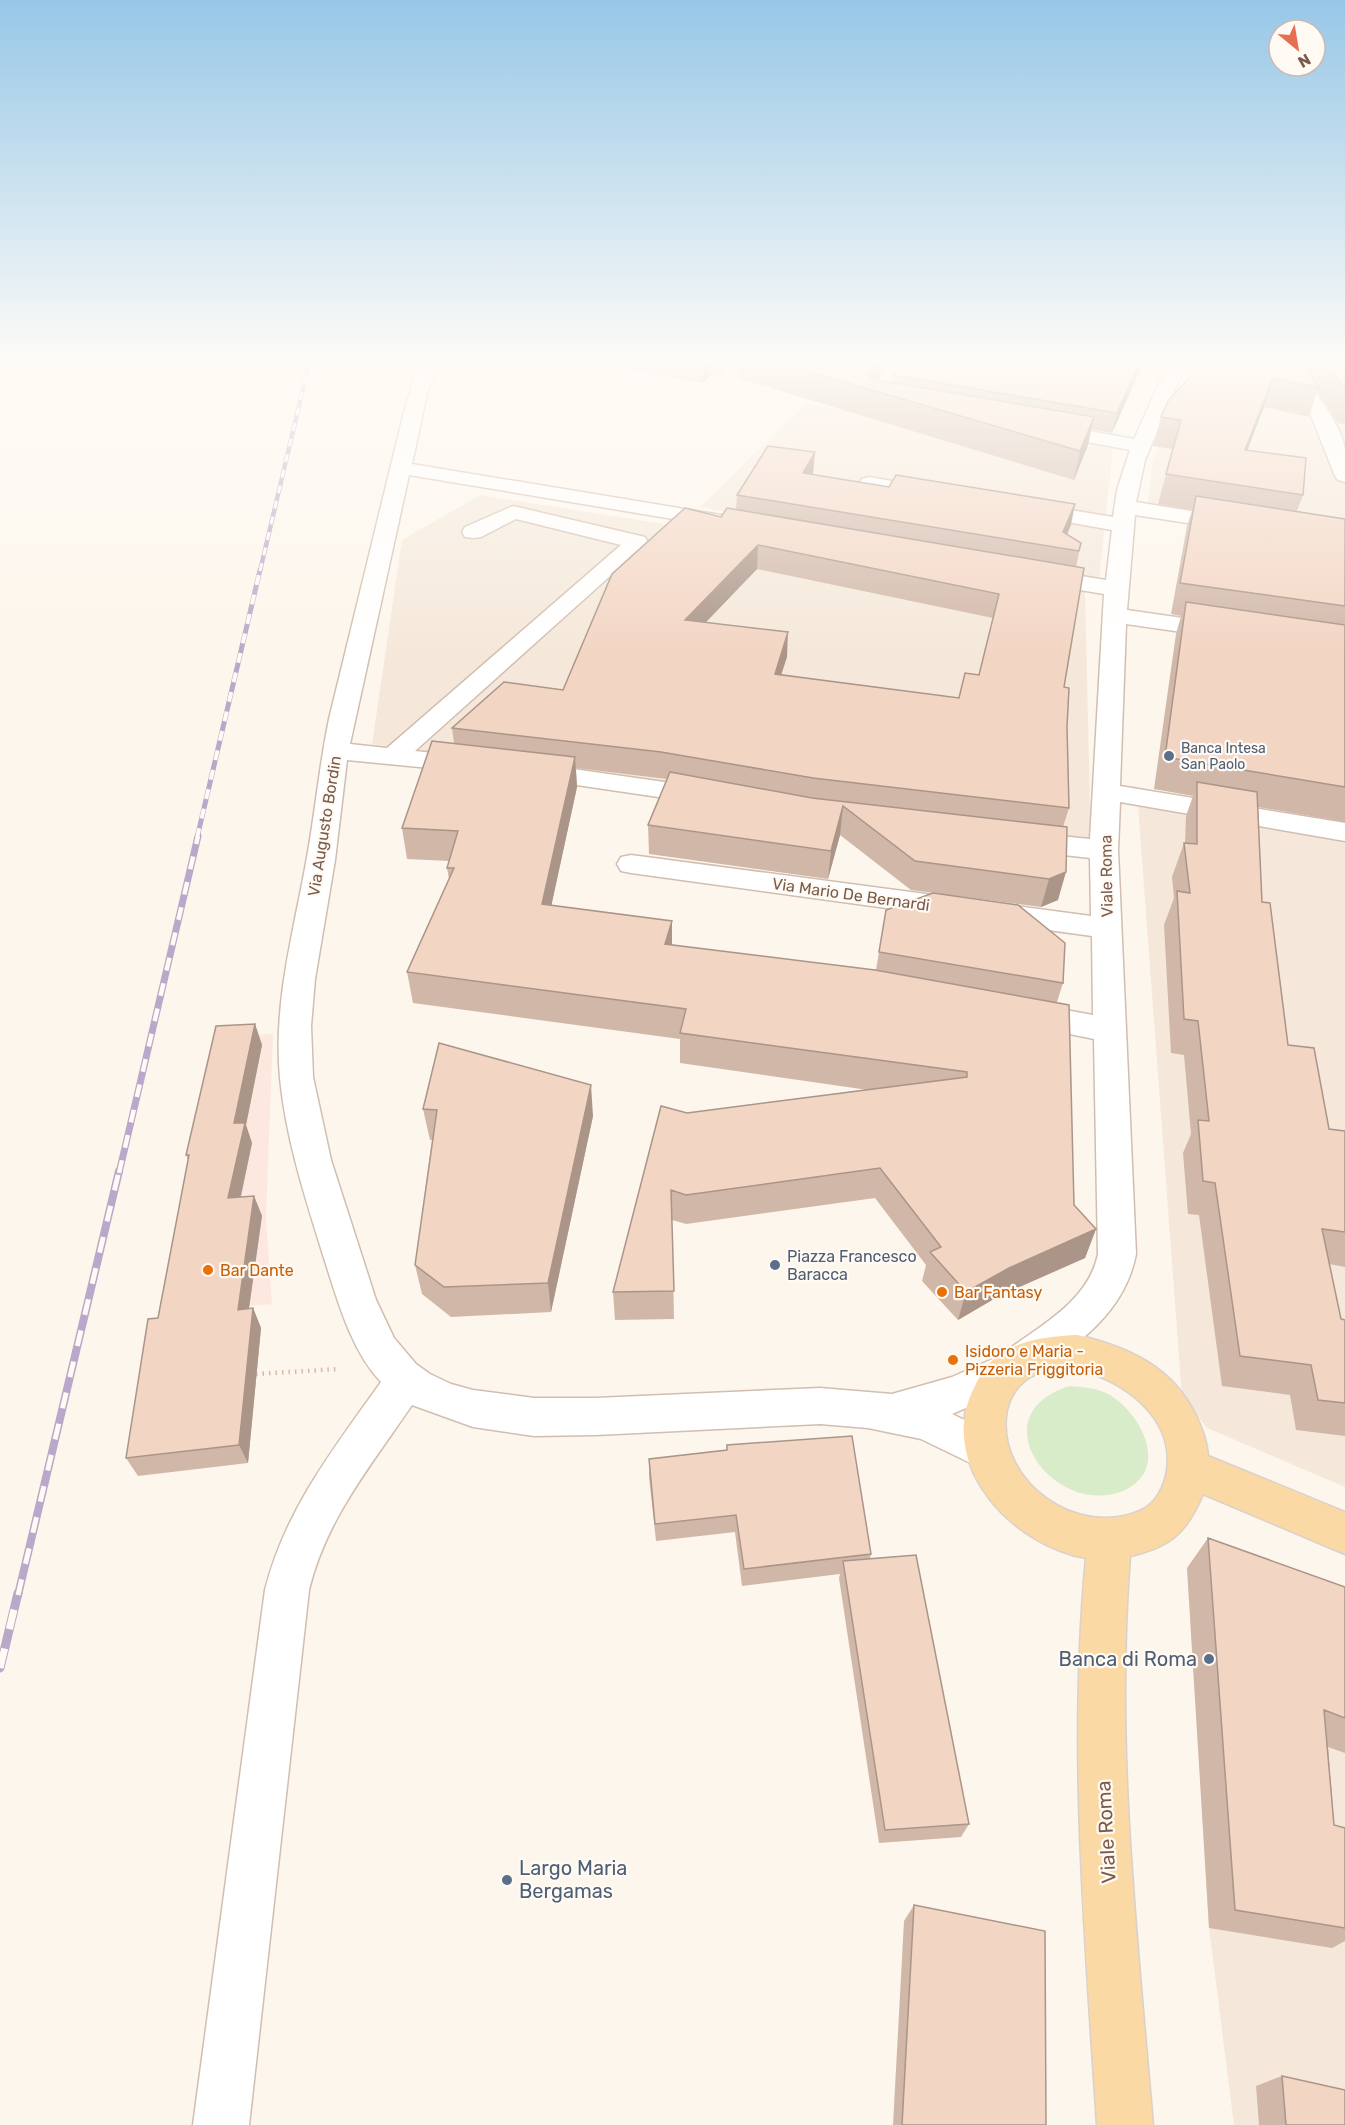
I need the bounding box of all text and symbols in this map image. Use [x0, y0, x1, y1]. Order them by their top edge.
north arrow [1267, 18, 1327, 78]
text: N [1295, 49, 1314, 72]
place label: Banca Intesa San Paolo [1181, 740, 1266, 773]
marker: Banca Intesa San Paolo [1162, 749, 1176, 763]
street label: Via Augusto Bordin [304, 754, 345, 898]
street label: Viale Roma [1096, 835, 1117, 917]
street label: Via Mario De Bernardi [771, 874, 931, 915]
place label: Piazza Francesco Baracca [787, 1247, 917, 1284]
marker: Piazza Francesco Baracca [768, 1258, 782, 1272]
place label: Bar Dante [220, 1261, 294, 1280]
marker: Bar Dante [201, 1263, 215, 1277]
place label: Bar Fantasy [954, 1283, 1042, 1302]
marker: Bar Fantasy [935, 1285, 949, 1299]
place label: Isidoro e Maria - Pizzeria Friggitoria [965, 1342, 1103, 1379]
marker: Isidoro e Maria - Pizzeria Friggitoria [946, 1353, 960, 1367]
place label: Banca di Roma [1059, 1647, 1197, 1671]
marker: Banca di Roma [1202, 1652, 1216, 1666]
street label: Viale Roma [1091, 1780, 1121, 1884]
place label: Largo Maria Bergamas [519, 1856, 627, 1903]
marker: Largo Maria Bergamas [500, 1873, 514, 1887]

